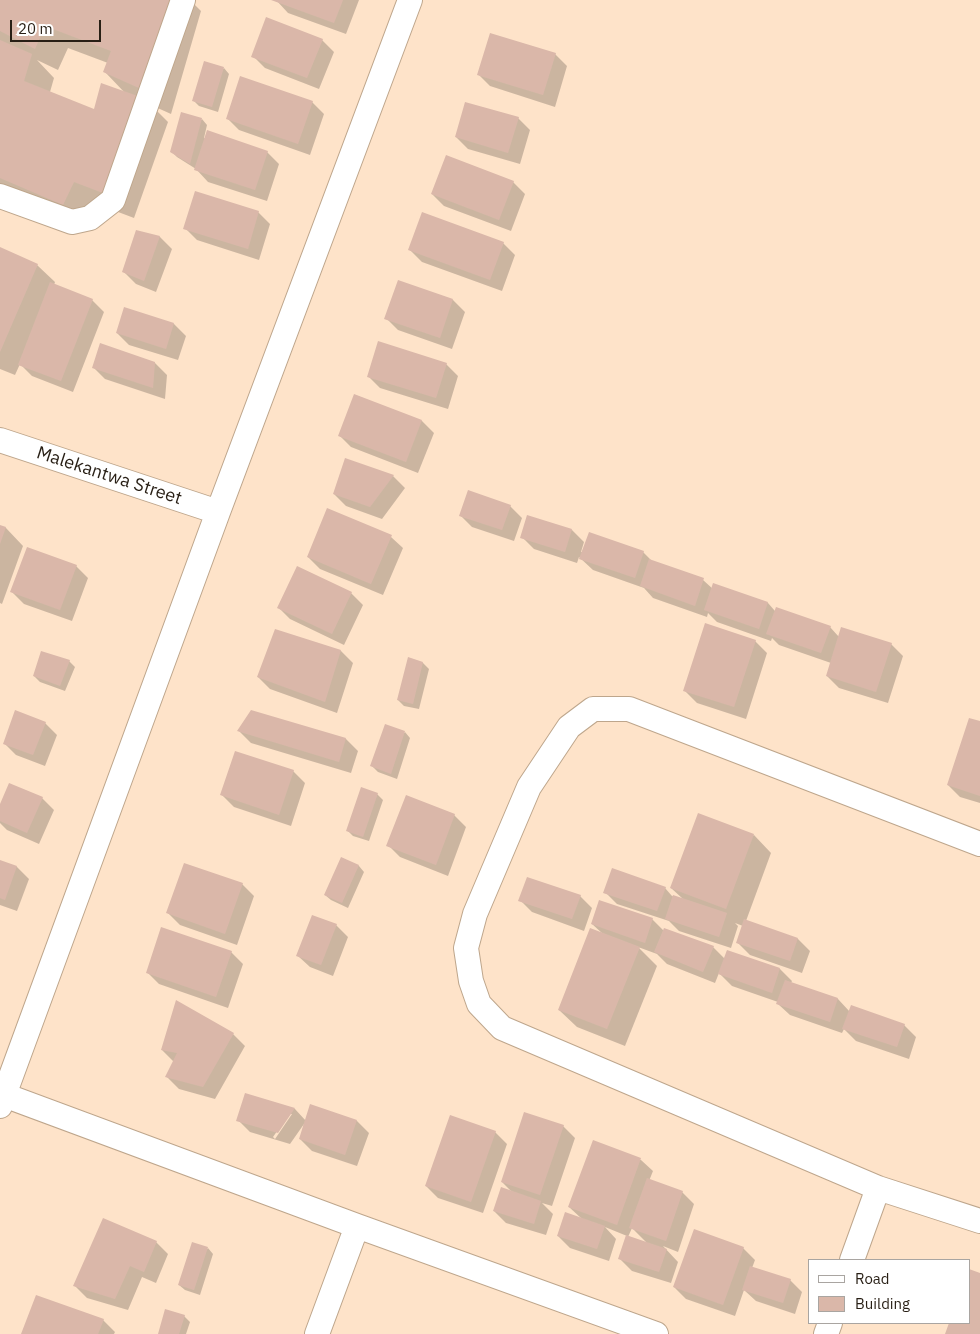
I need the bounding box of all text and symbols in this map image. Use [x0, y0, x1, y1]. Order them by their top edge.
scale bar [12, 10, 104, 42]
text: 20 m [18, 19, 53, 38]
street label: Malekantwa Street [34, 442, 184, 510]
legend [808, 1259, 970, 1324]
text: Road [855, 1269, 890, 1288]
text: Building [855, 1294, 910, 1313]

